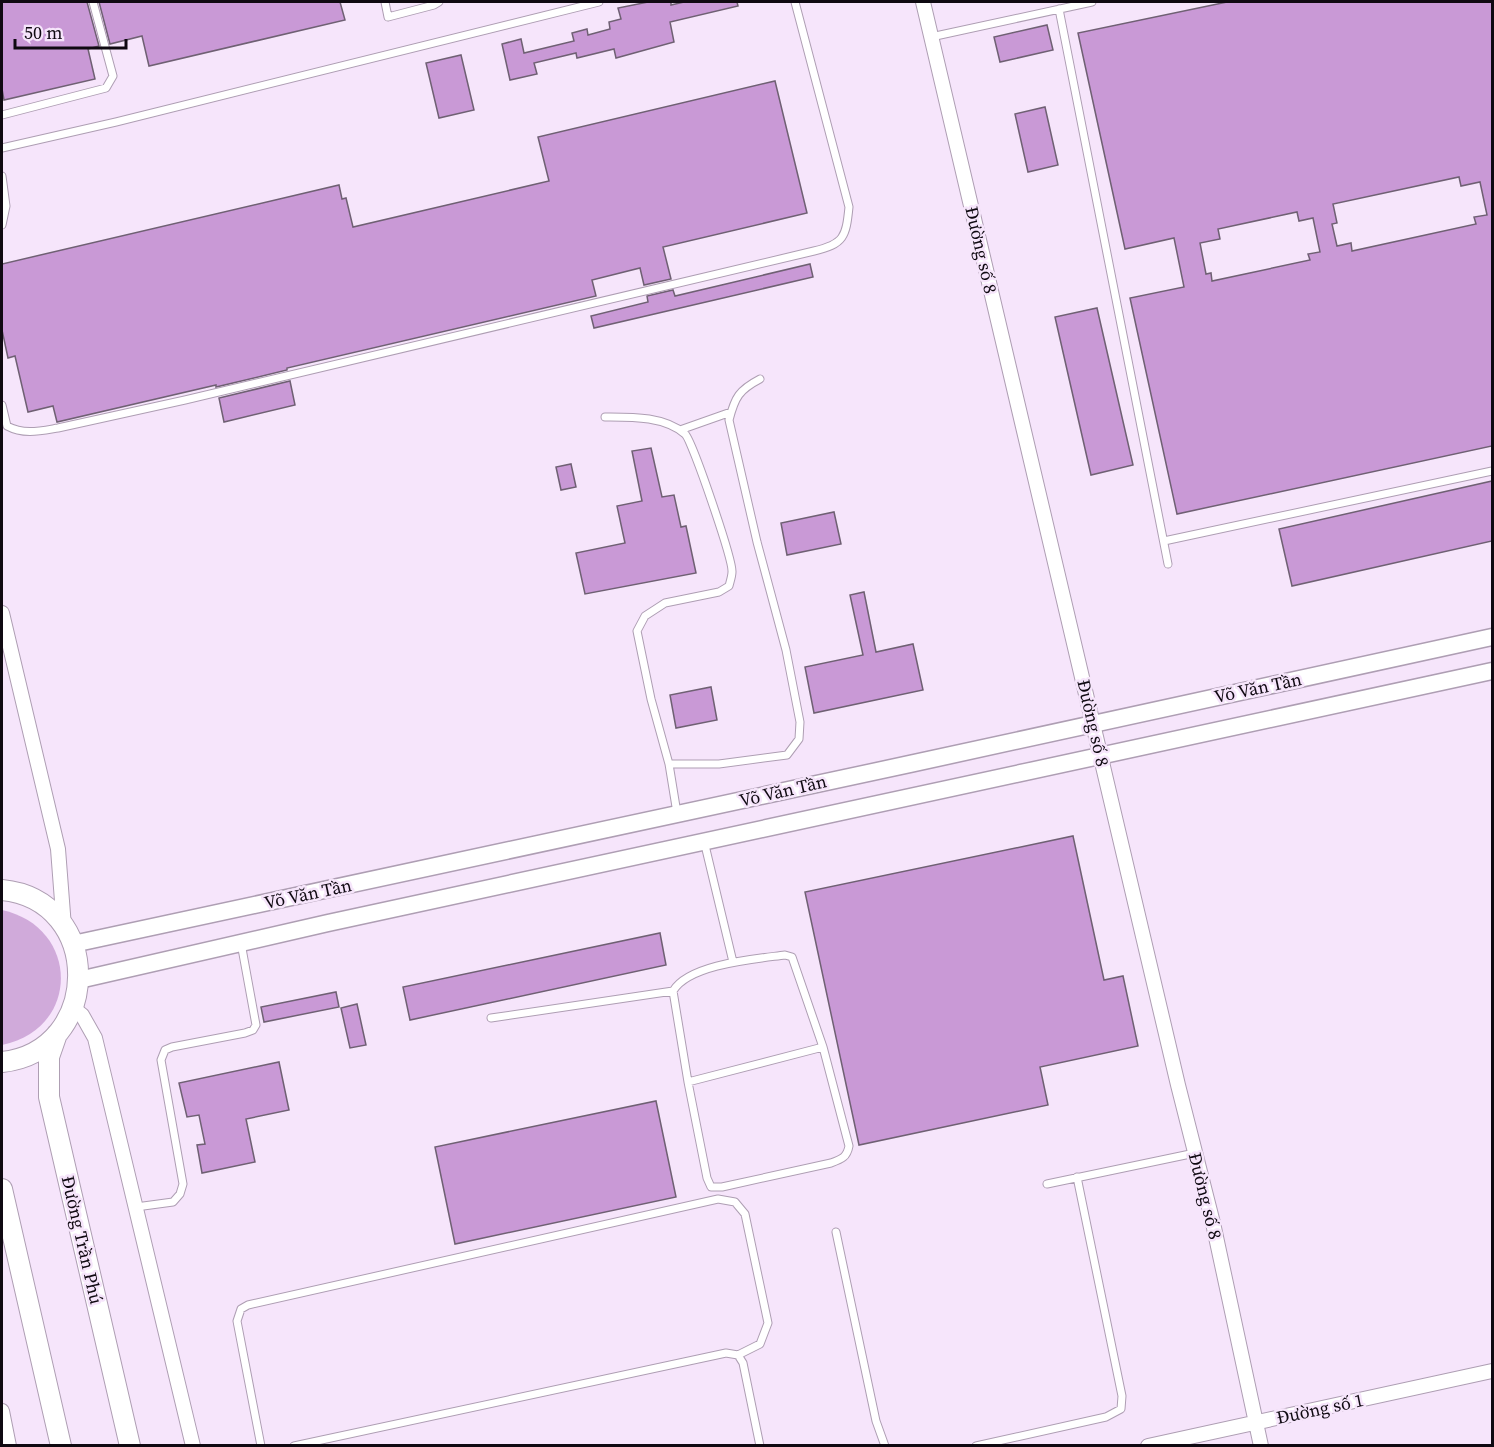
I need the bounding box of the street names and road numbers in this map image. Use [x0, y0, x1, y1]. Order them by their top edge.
street label: Đường số 8 [959, 204, 1004, 296]
street label: Võ Văn Tần [1212, 666, 1304, 709]
street label: Đường số 8 [1071, 677, 1116, 769]
street label: Võ Văn Tần [737, 768, 829, 813]
street label: Võ Văn Tần [262, 872, 354, 915]
street label: Đường số 8 [1183, 1150, 1228, 1242]
street label: Đường Trần Phú [56, 1173, 109, 1307]
street label: Đường số 1 [1274, 1387, 1366, 1430]

